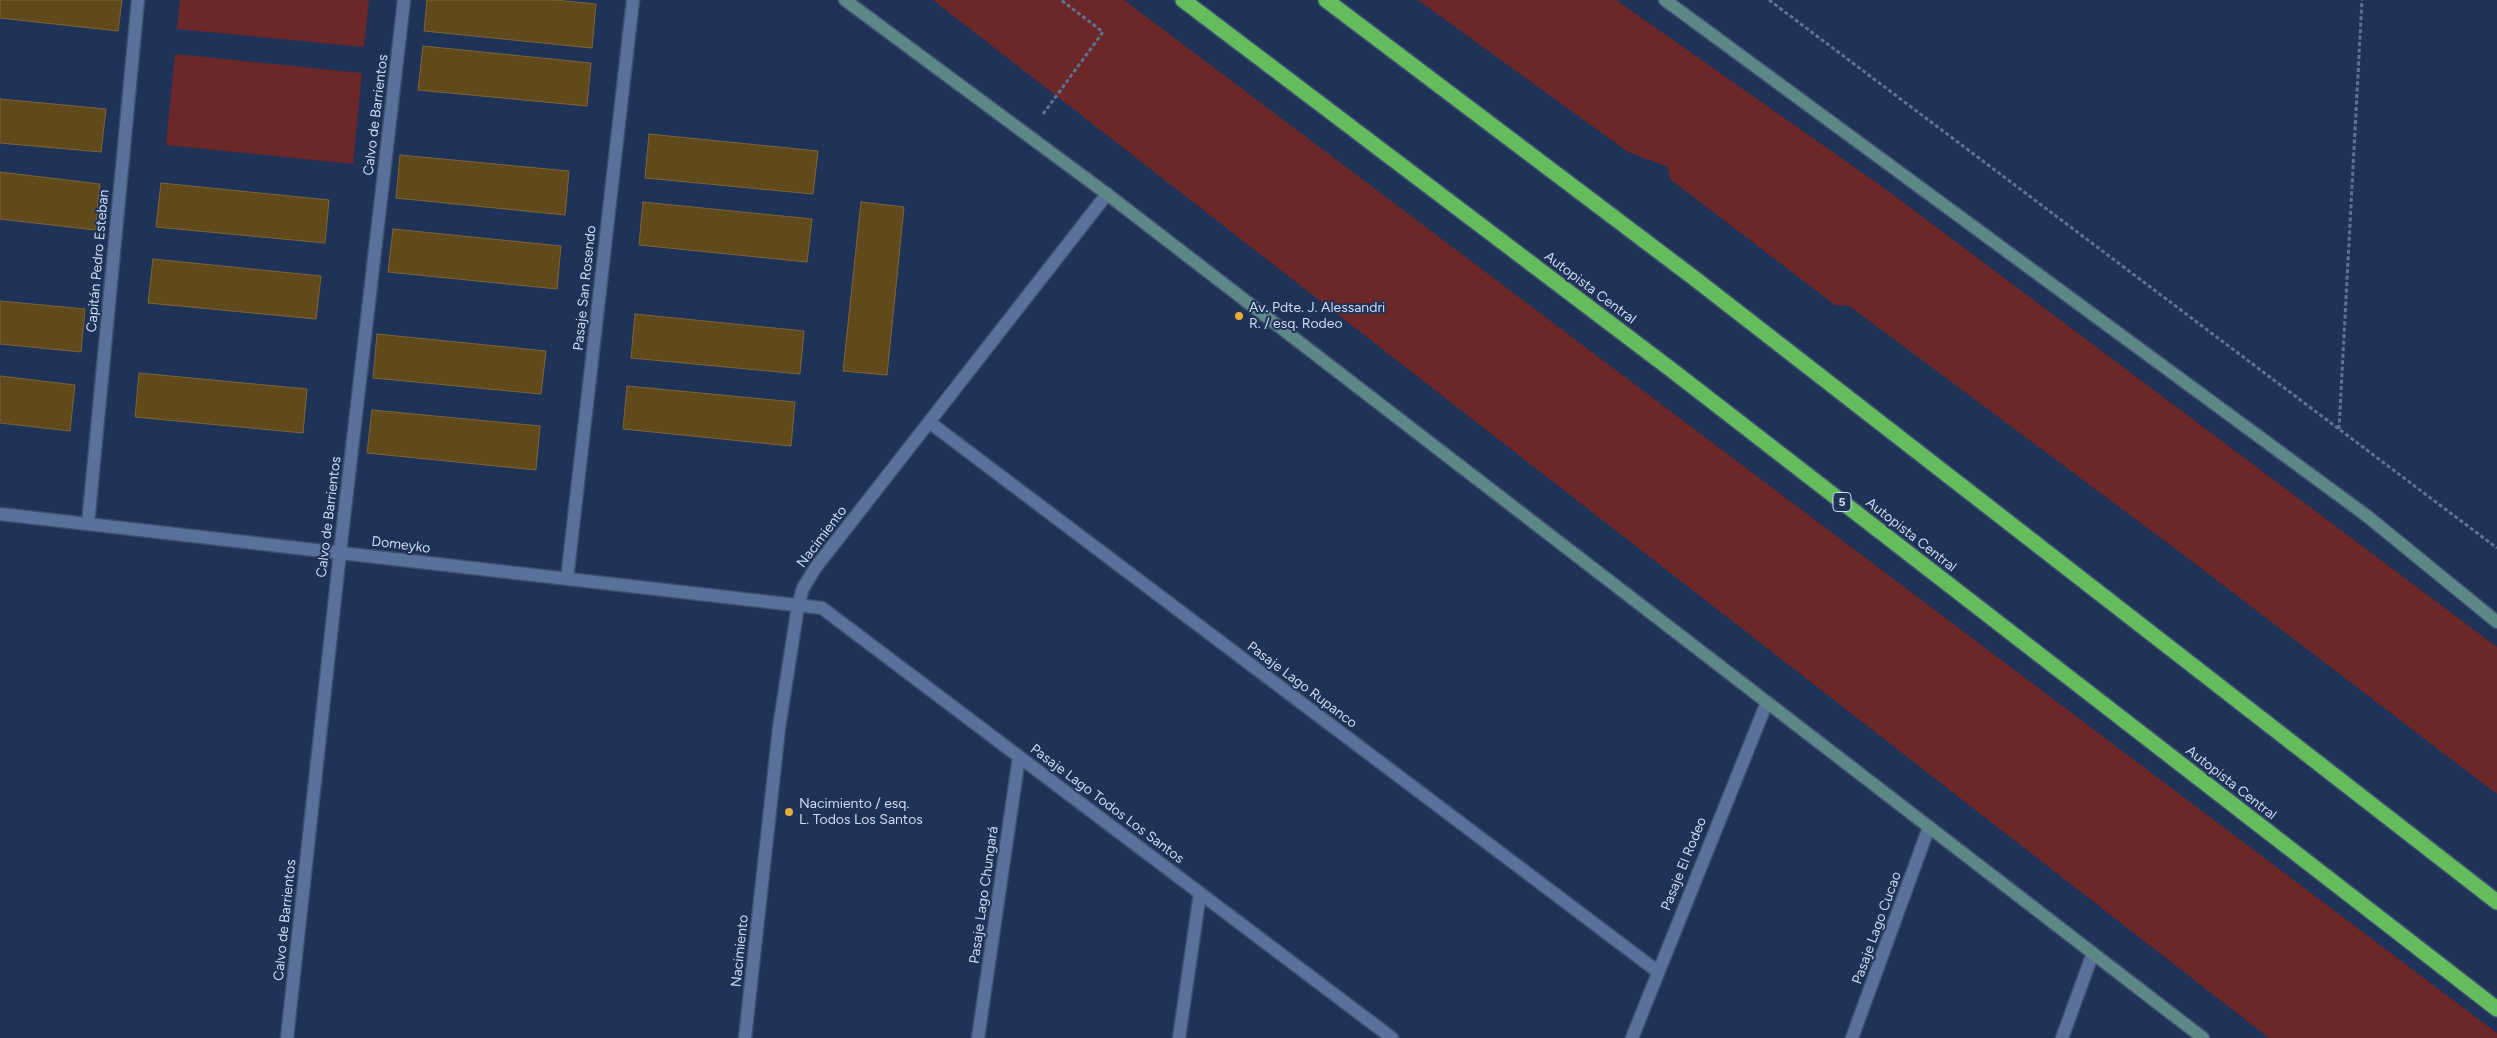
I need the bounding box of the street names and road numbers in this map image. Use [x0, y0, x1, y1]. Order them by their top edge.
street label: Calvo de Barrientos [360, 53, 392, 177]
street label: Capitán Pedro Esteban [83, 189, 113, 333]
street label: Pasaje San Rosendo [570, 225, 600, 351]
street label: Autopista Central [1541, 248, 1639, 328]
street label: Calvo de Barrientos [313, 455, 345, 579]
road number: 5 [1833, 492, 1851, 512]
street label: Autopista Central [1862, 494, 1960, 576]
street label: Nacimiento [793, 503, 851, 571]
street label: Domeyko [371, 533, 431, 557]
street label: Pasaje Lago Rupanco [1244, 638, 1360, 732]
street label: Pasaje Lago Todos Los Santos [1027, 741, 1187, 867]
street label: Autopista Central [2182, 742, 2280, 824]
street label: Pasaje El Rodeo [1658, 815, 1710, 913]
street label: Pasaje Lago Chungará [966, 825, 1002, 965]
street label: Calvo de Barrientos [270, 858, 300, 982]
street label: Pasaje Lago Cucao [1849, 869, 1905, 987]
street label: Nacimiento [728, 914, 752, 988]

